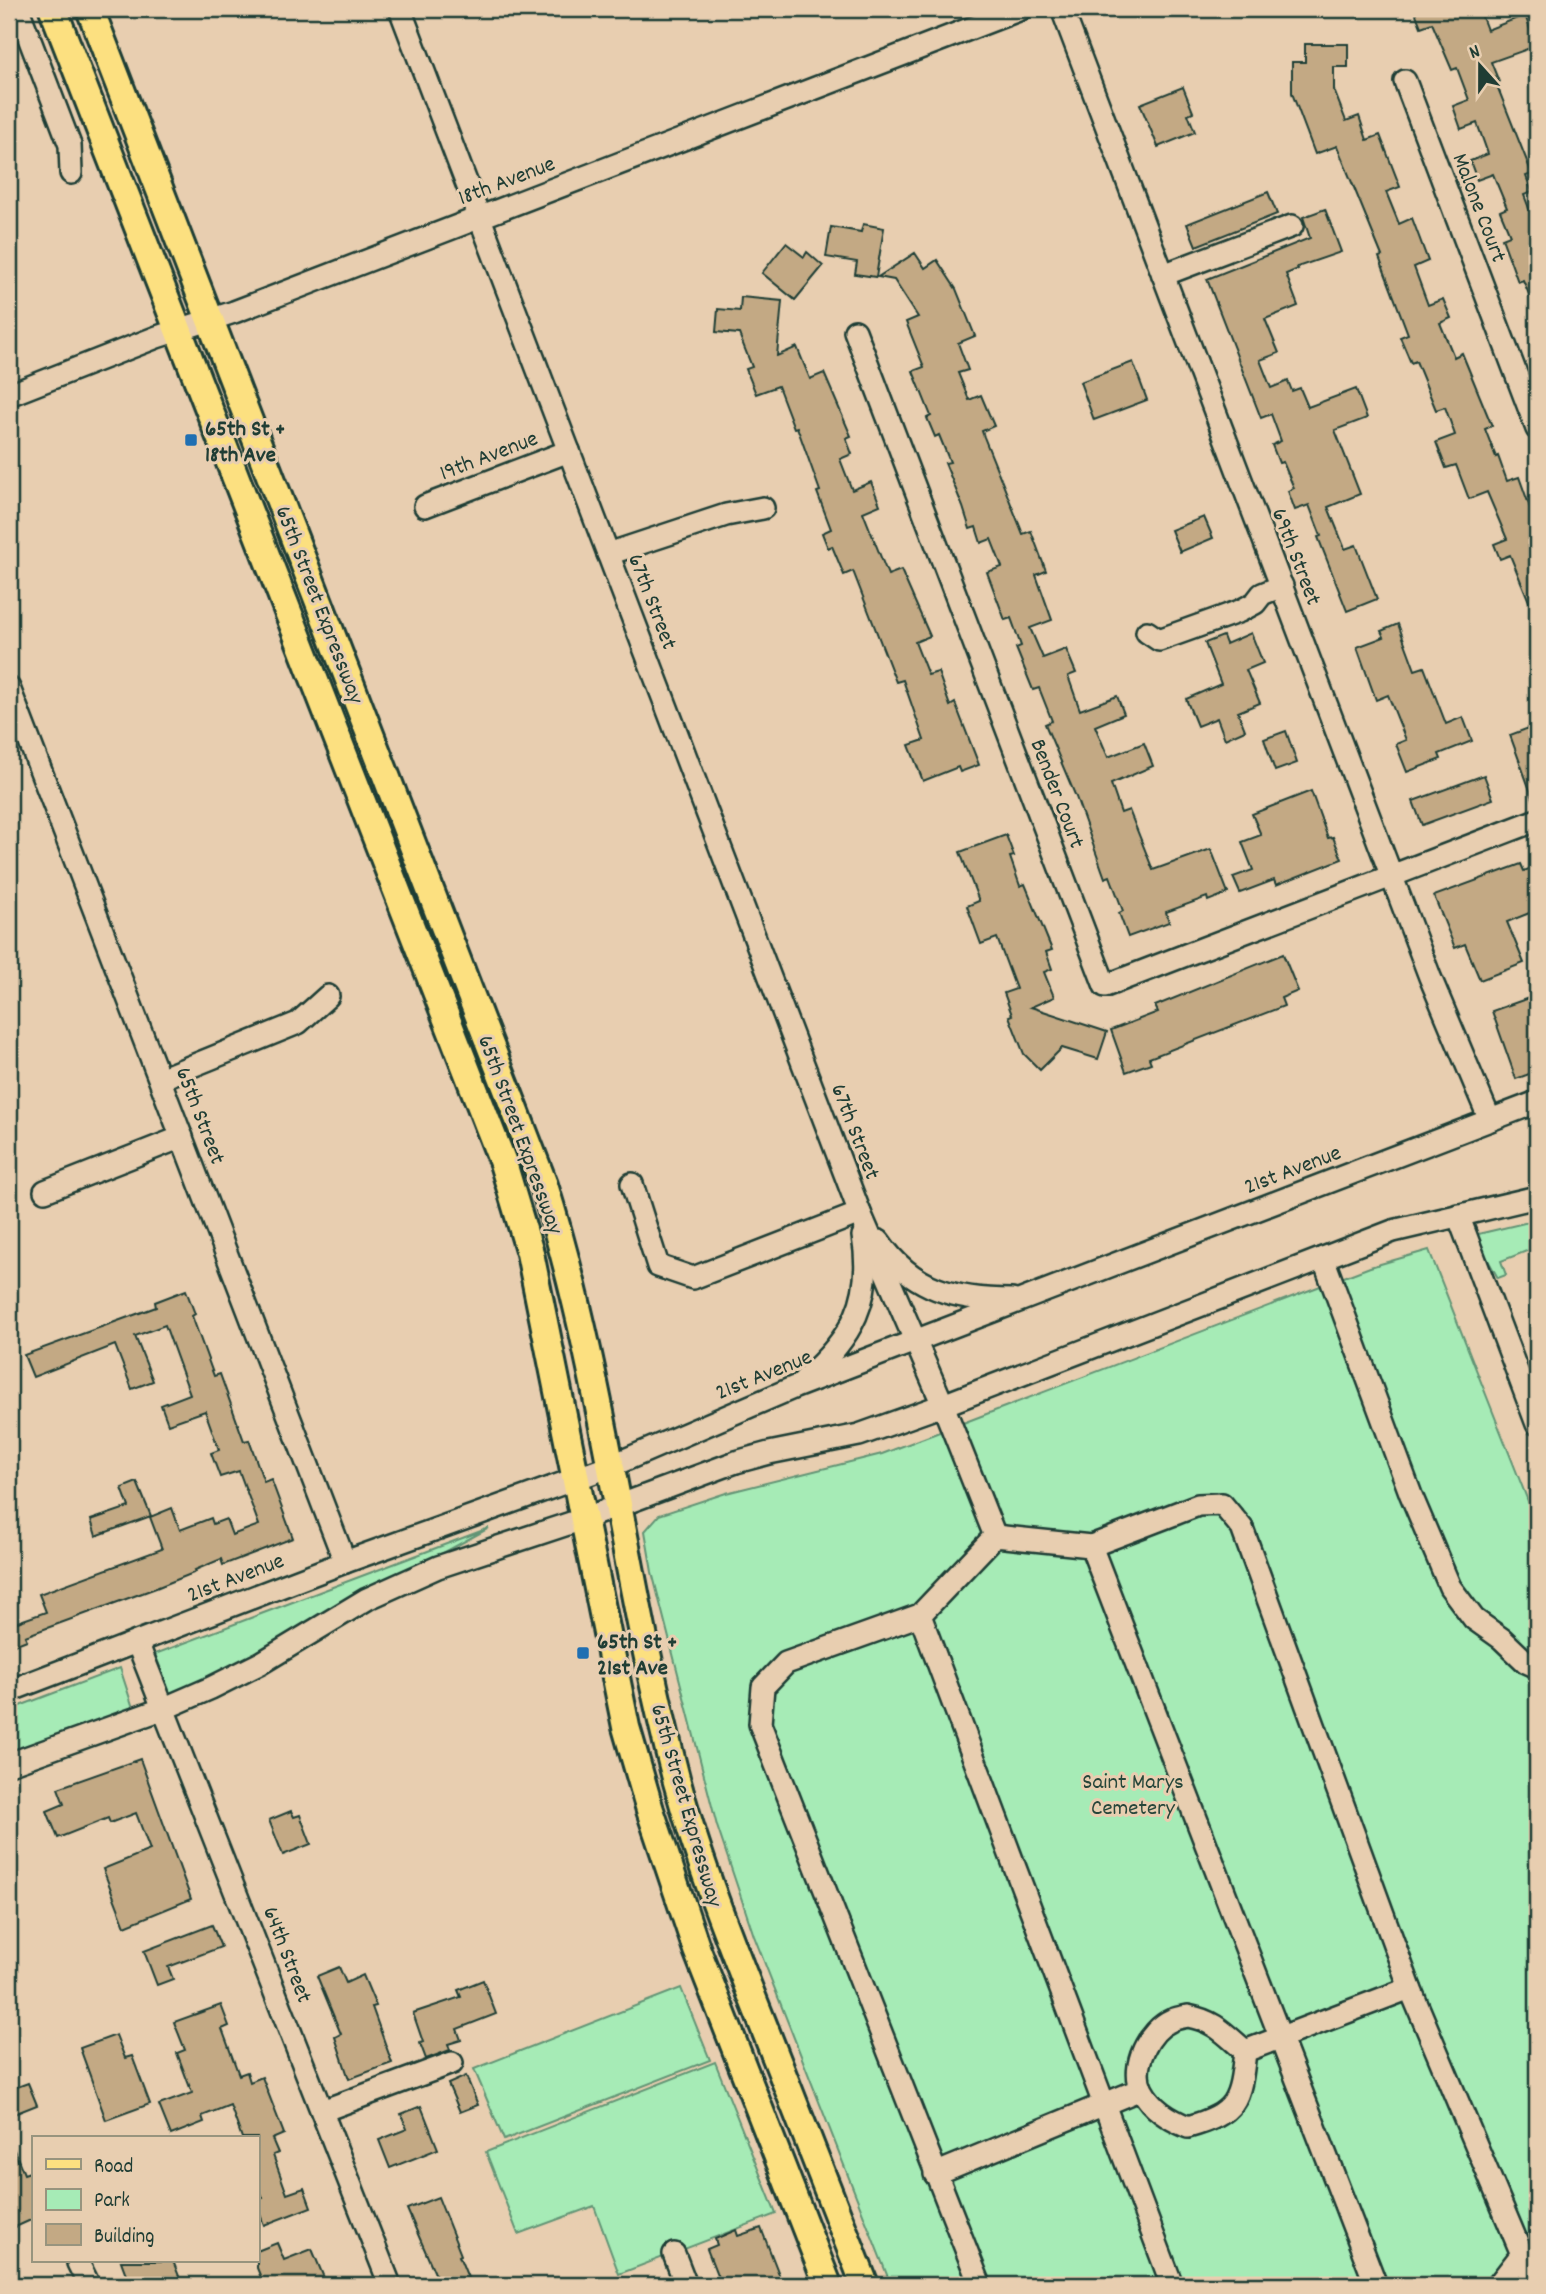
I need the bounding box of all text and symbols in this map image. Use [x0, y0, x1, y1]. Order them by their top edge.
north arrow [1444, 32, 1514, 102]
text: N [1466, 39, 1484, 68]
street label: 18th Avenue [454, 149, 561, 216]
street label: Malone Court [1442, 149, 1514, 268]
place label: 65th St + 18th Ave [205, 414, 285, 473]
street label: 19th Avenue [435, 423, 543, 491]
marker: 65th St + 18th Ave [183, 432, 199, 448]
street label: 65th Street Expressway [265, 501, 371, 710]
street label: 69th Street [1261, 504, 1328, 611]
street label: 67th Street [617, 550, 684, 655]
street label: Bender Court [1020, 735, 1092, 854]
street label: 65th Street Expressway [467, 1031, 570, 1240]
street label: 65th Street [165, 1063, 232, 1170]
street label: 67th Street [820, 1080, 887, 1185]
street label: 21st Avenue [1240, 1138, 1347, 1205]
street label: 21st Avenue [711, 1342, 818, 1411]
street label: 21st Avenue [183, 1546, 290, 1613]
place label: 65th St + 21st Ave [597, 1627, 677, 1686]
marker: 65th St + 21st Ave [575, 1645, 591, 1661]
street label: 65th Street Expressway [640, 1701, 730, 1912]
park label: Saint Marys Cemetery [1082, 1767, 1184, 1826]
street label: 64th Street [252, 1902, 319, 2008]
legend [32, 2136, 259, 2262]
text: Road [94, 2153, 133, 2183]
text: Park [94, 2187, 130, 2217]
text: Building [94, 2223, 154, 2253]

